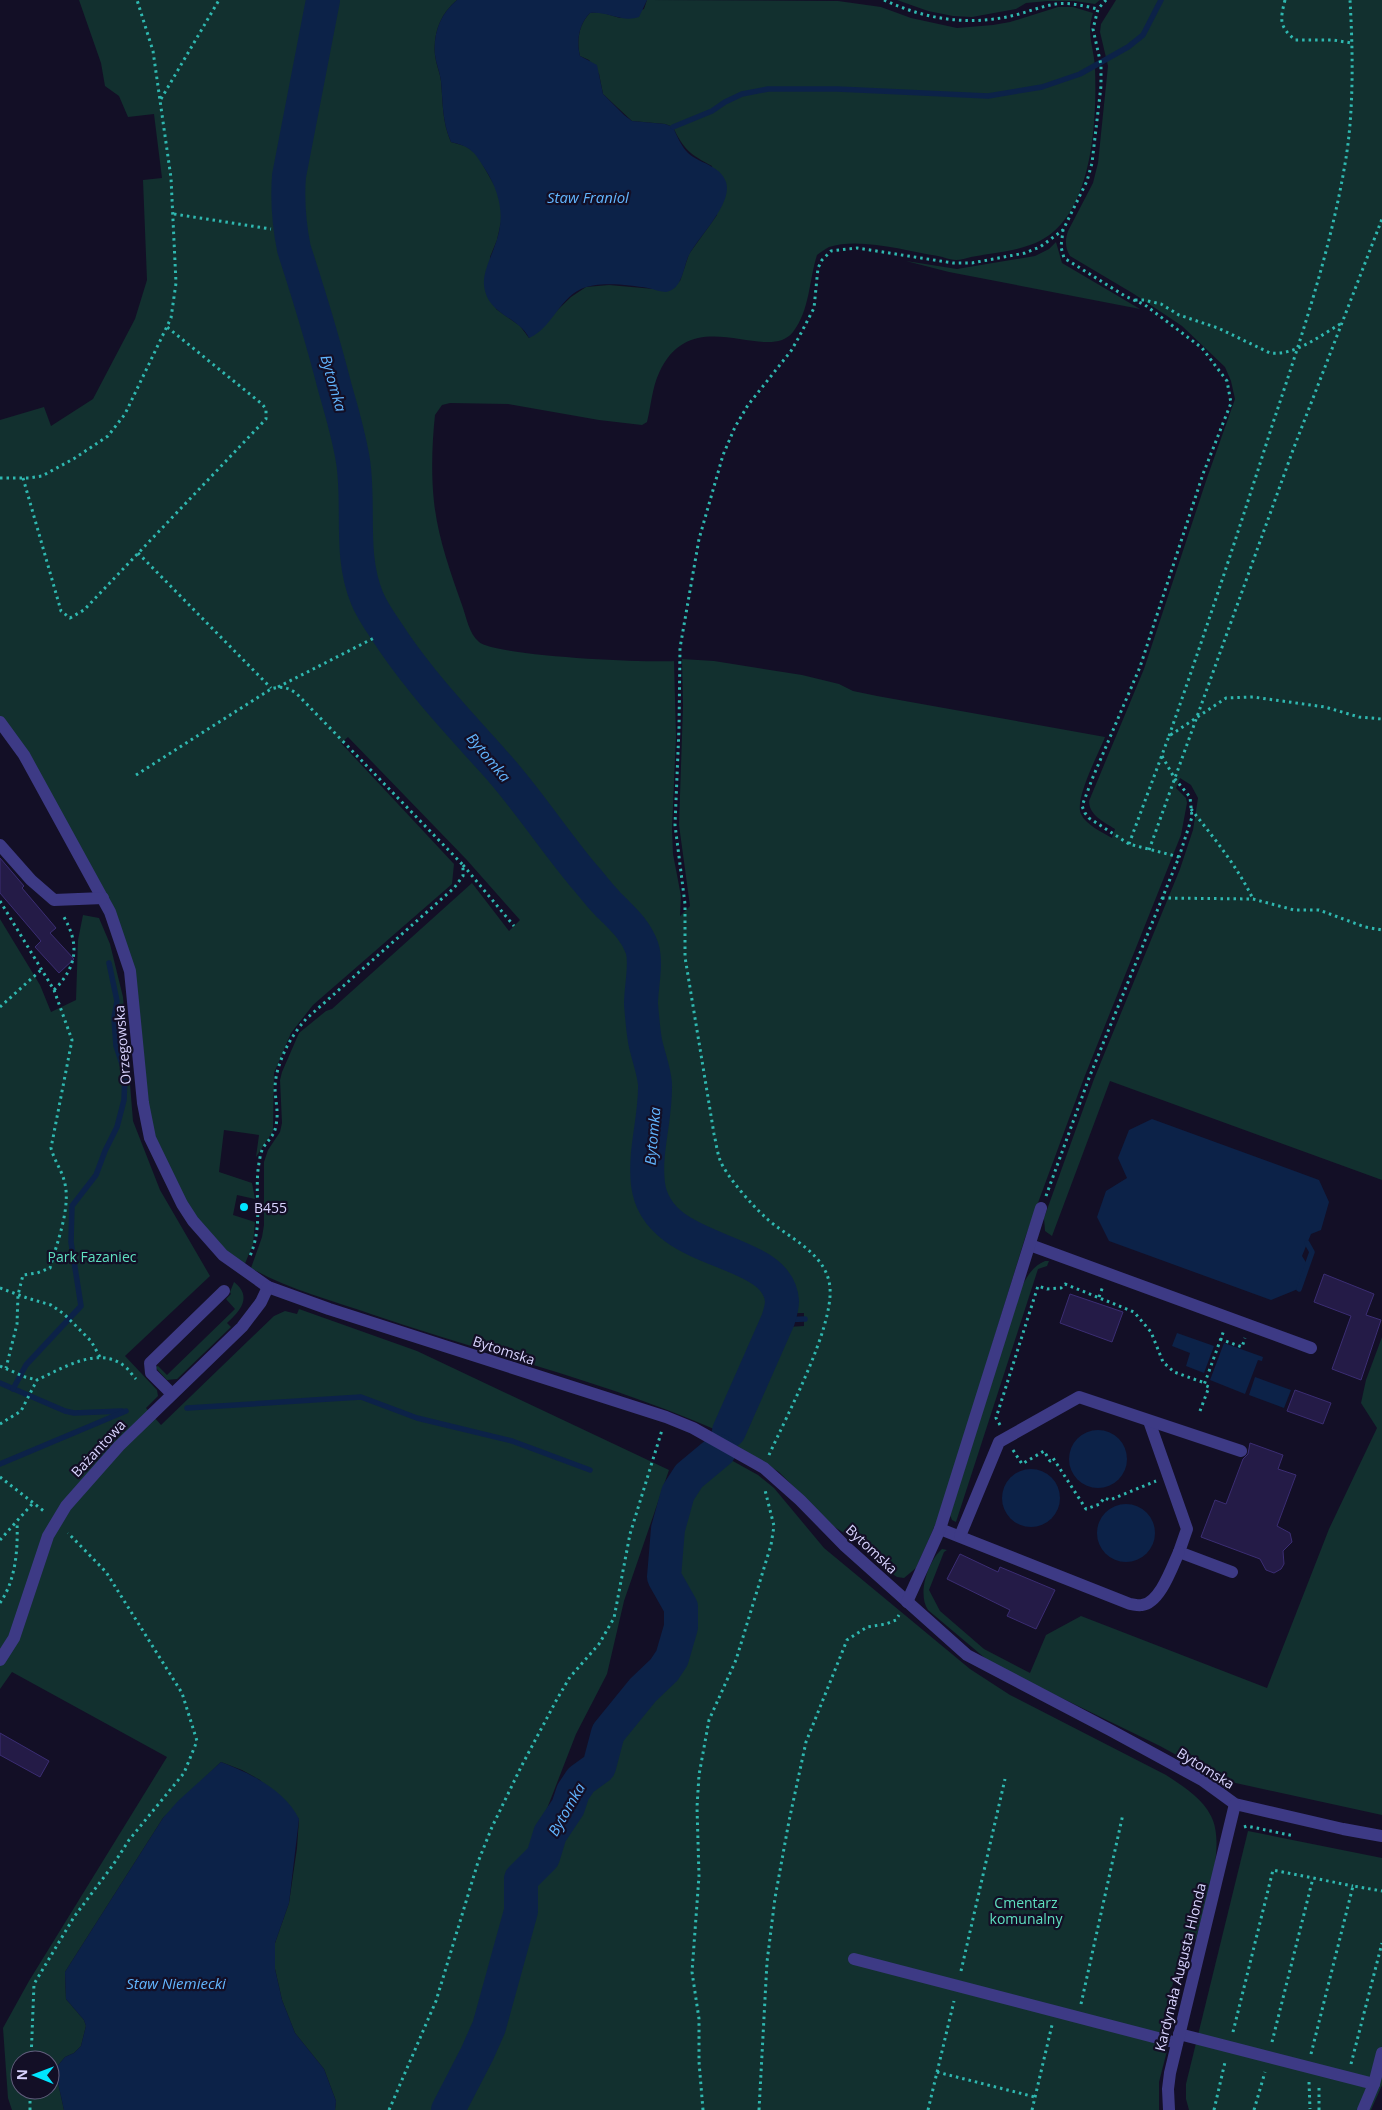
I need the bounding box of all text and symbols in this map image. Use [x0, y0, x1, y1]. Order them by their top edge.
water label: Staw Franiol [547, 187, 630, 207]
water label: Bytomka [316, 352, 352, 414]
water label: Bytomka [463, 728, 516, 786]
street label: Orzegowska [109, 1004, 135, 1086]
water label: Bytomka [640, 1106, 665, 1166]
place label: B455 [254, 1198, 287, 1217]
marker: B455 [238, 1201, 250, 1213]
park label: Park Fazaniec [48, 1247, 137, 1266]
street label: Bytomska [471, 1331, 537, 1369]
street label: Bażantowa [67, 1415, 129, 1481]
street label: Bytomska [842, 1520, 902, 1578]
street label: Bytomska [1174, 1743, 1238, 1793]
water label: Bytomka [543, 1778, 589, 1839]
street label: Kardynała Augusta Hlonda [1150, 1881, 1210, 2053]
park label: Cmentarz komunalny [990, 1893, 1063, 1928]
water label: Staw Niemiecki [126, 1973, 226, 1993]
north arrow [10, 2050, 60, 2100]
text: N [12, 2069, 31, 2081]

